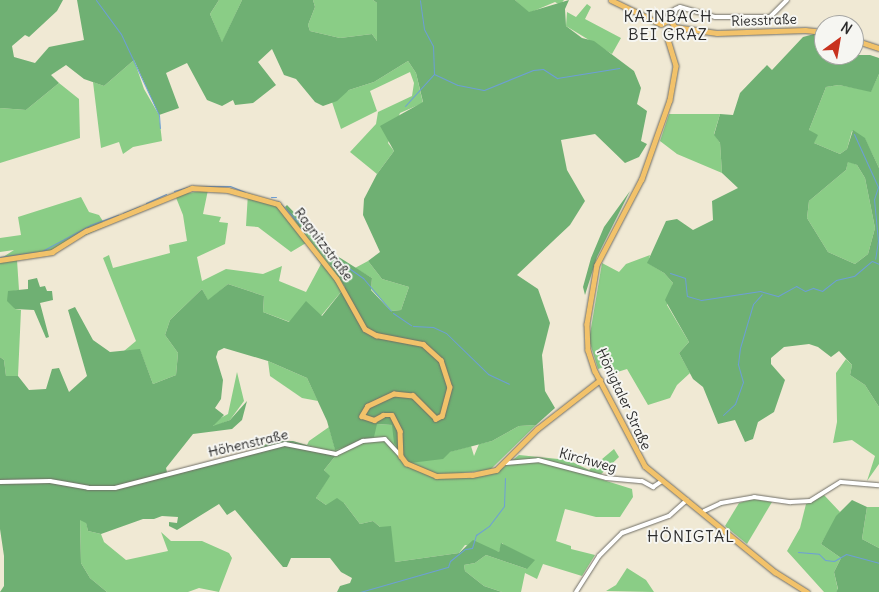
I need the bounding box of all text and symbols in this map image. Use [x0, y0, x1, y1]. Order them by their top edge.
district label: KAINBACH BEI GRAZ [623, 6, 713, 44]
street label: Riesstraße [731, 10, 797, 30]
north arrow [814, 15, 864, 65]
text: N [838, 18, 855, 38]
street label: Ragnitzstraße [291, 204, 357, 284]
street label: Hönigtaler Straße [593, 345, 655, 453]
street label: Höhenstraße [206, 426, 290, 460]
street label: Kirchweg [557, 444, 619, 476]
district label: HÖNIGTAL [646, 526, 736, 546]

